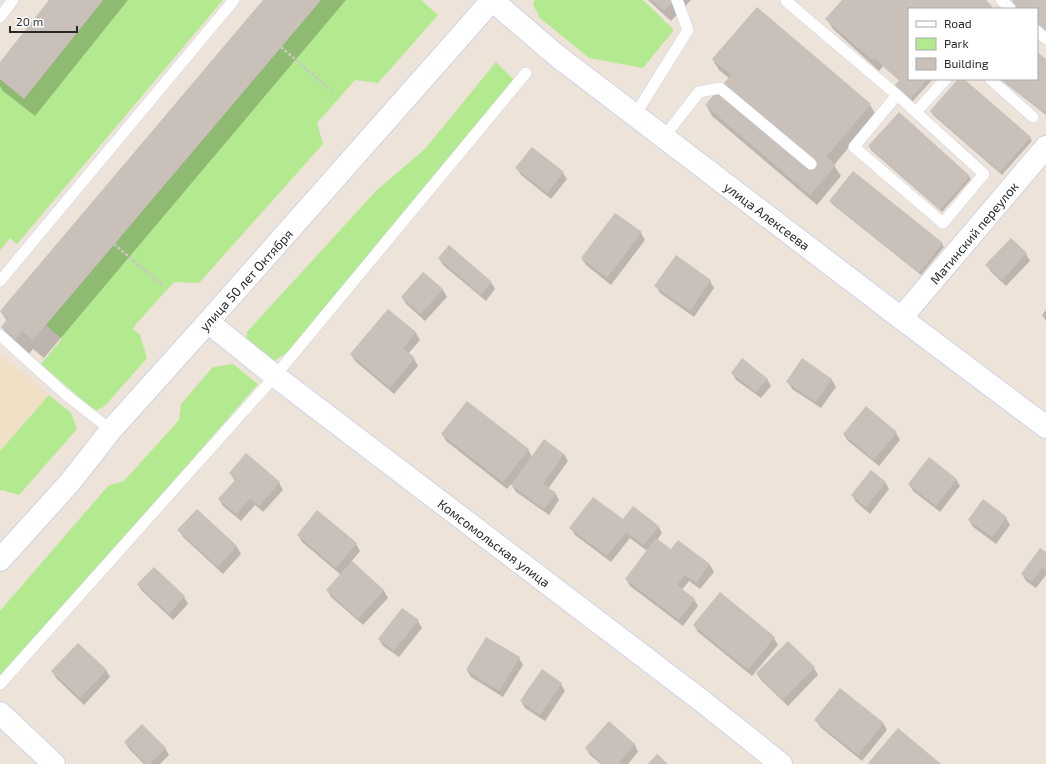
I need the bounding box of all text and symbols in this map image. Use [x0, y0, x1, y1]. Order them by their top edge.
scale bar [10, 8, 77, 34]
legend [908, 8, 1038, 80]
text: 20 m [16, 14, 43, 28]
text: Road [944, 16, 972, 30]
text: Park [944, 36, 969, 50]
text: Building [944, 56, 989, 70]
street label: Матинский переулок [926, 178, 1022, 288]
street label: улица Алексеева [721, 179, 813, 253]
street label: улица 50 лет Октября [196, 226, 296, 334]
street label: Комсомольская улица [435, 496, 553, 590]

